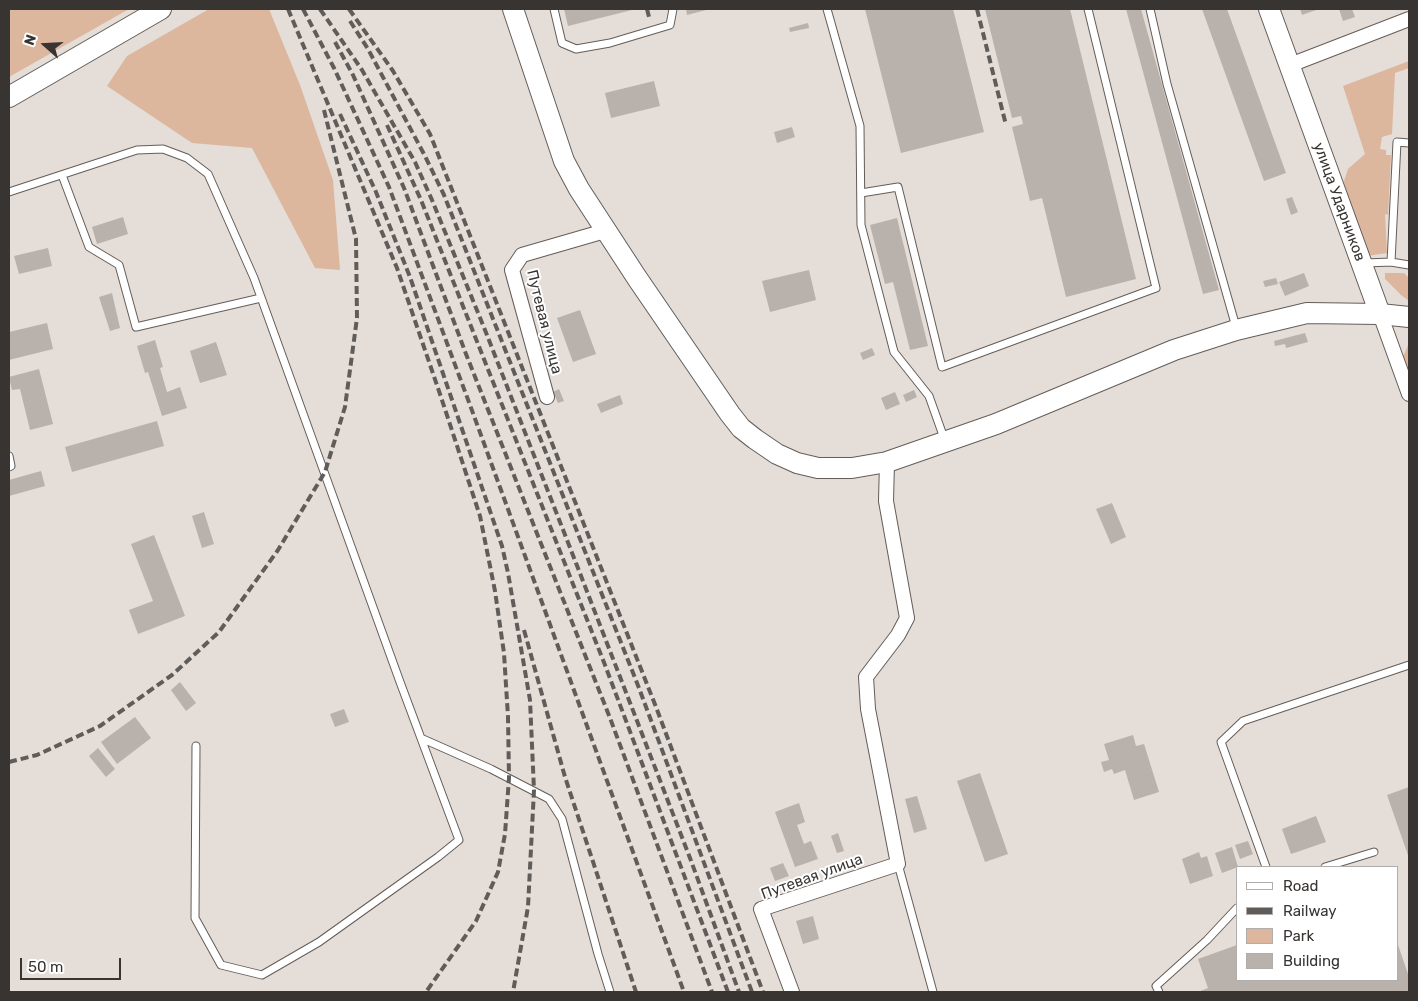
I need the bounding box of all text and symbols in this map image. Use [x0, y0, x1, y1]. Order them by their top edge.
north arrow [20, 20, 70, 70]
text: N [21, 32, 40, 47]
street label: улица Ударников [1309, 140, 1369, 264]
street label: Путевая улица [522, 268, 566, 376]
street label: Путевая улица [759, 850, 865, 904]
legend [1236, 866, 1398, 981]
text: Road [1283, 877, 1319, 895]
text: Railway [1283, 902, 1337, 920]
text: Park [1283, 927, 1314, 945]
scale bar [22, 948, 124, 980]
text: Building [1283, 952, 1340, 970]
text: 50 m [28, 958, 63, 976]

